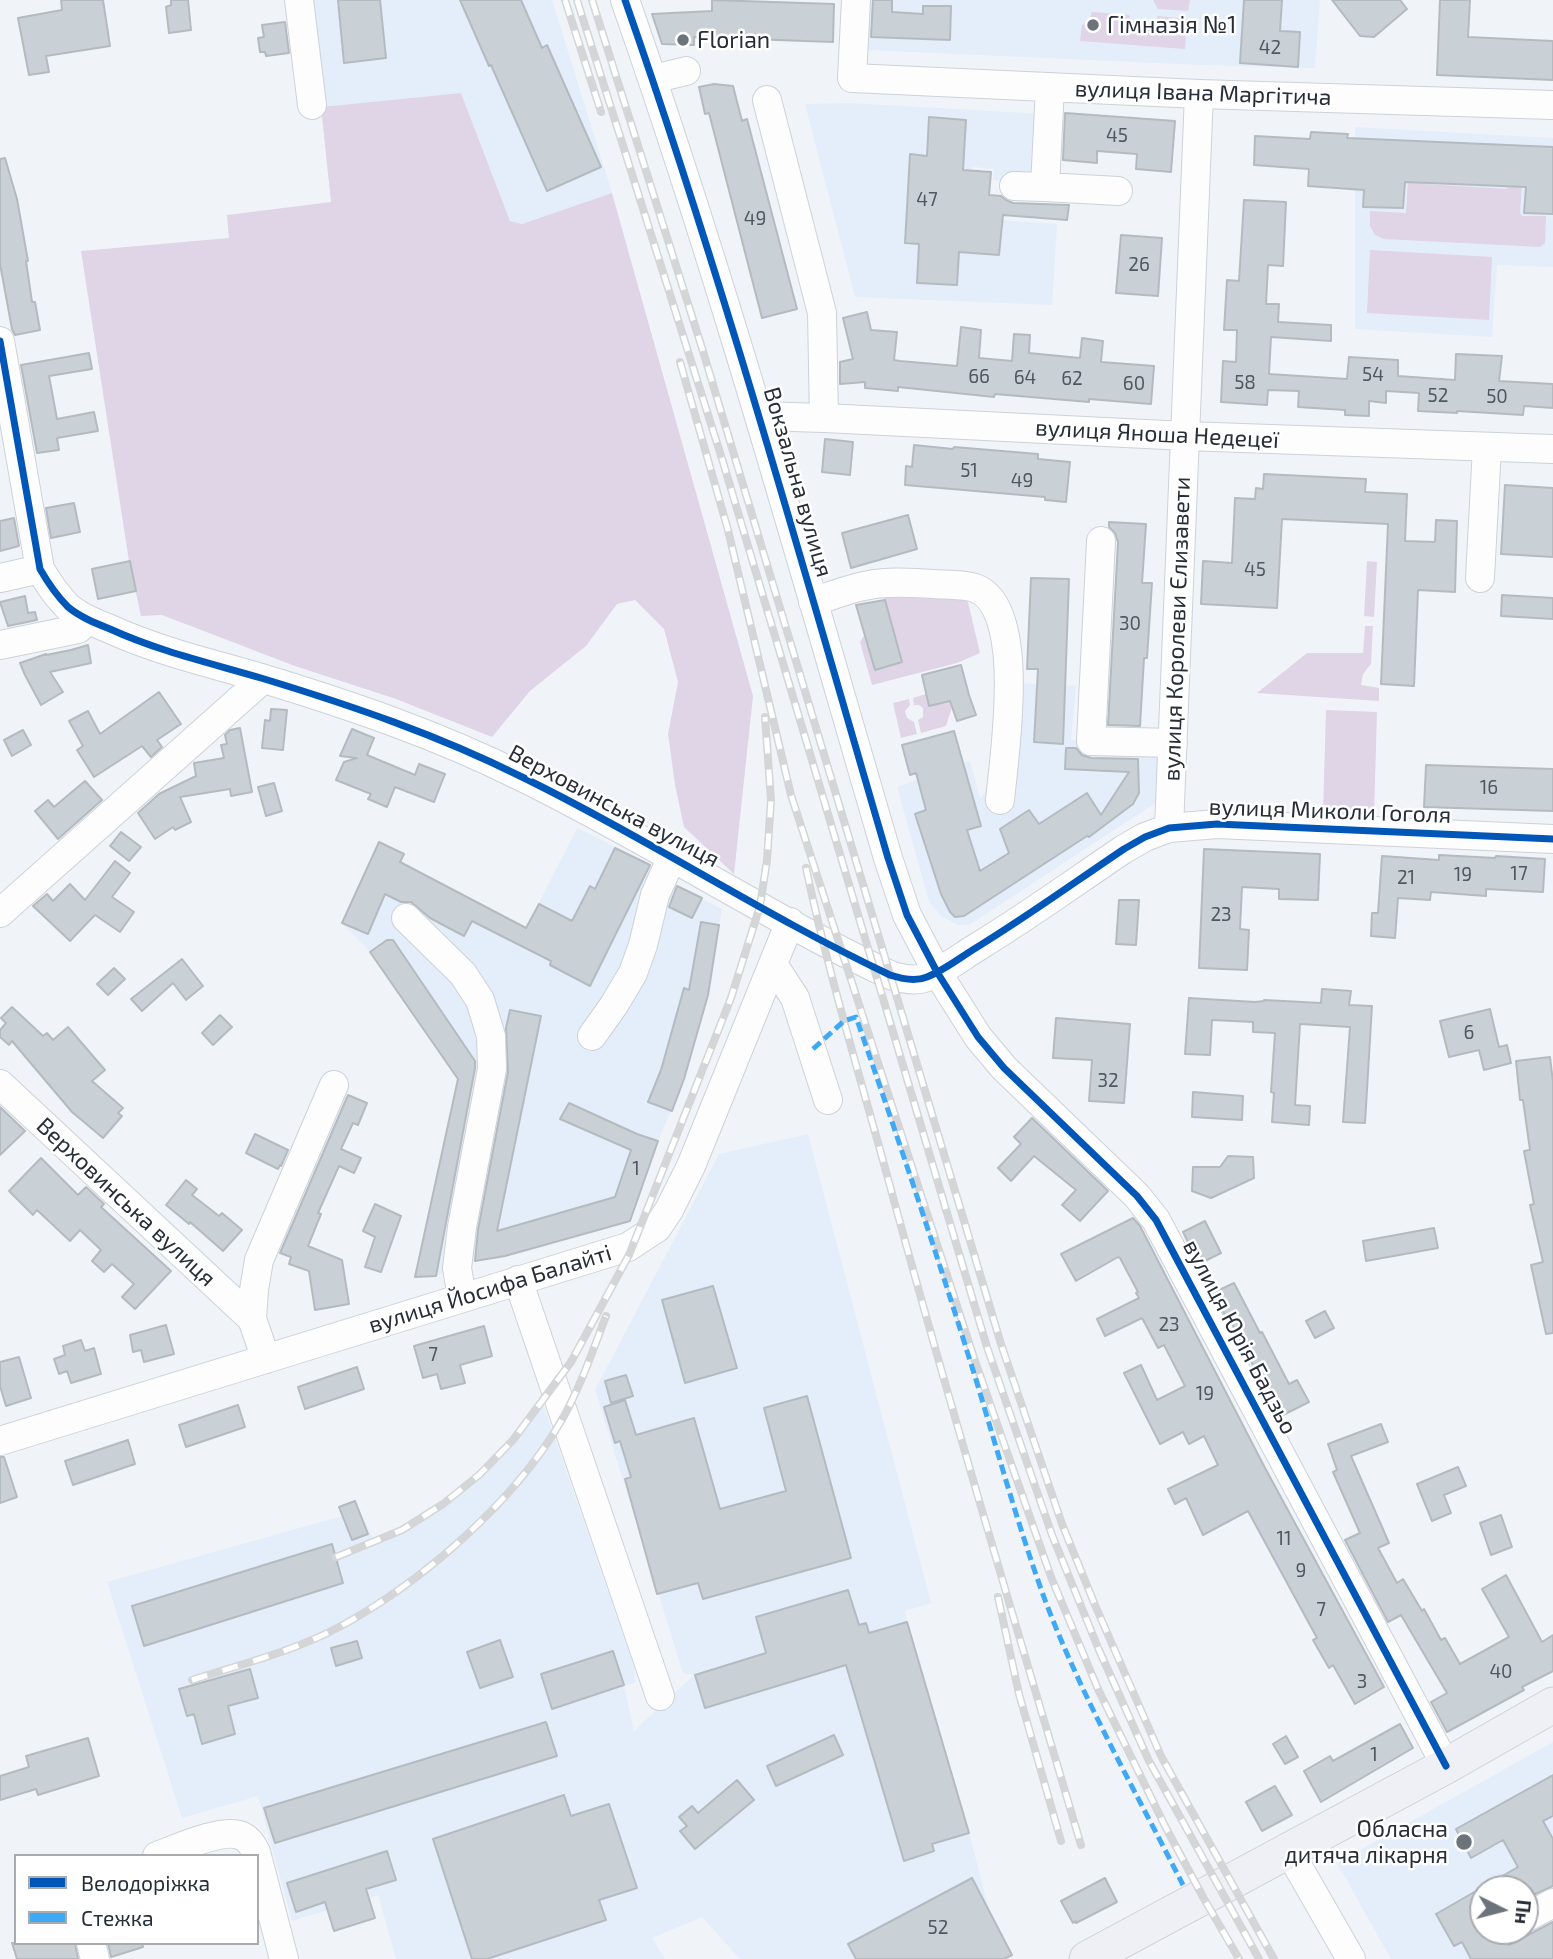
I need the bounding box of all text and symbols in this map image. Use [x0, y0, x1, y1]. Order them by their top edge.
place label: Гімназія №1 [1107, 11, 1236, 39]
marker: Гімназія №1 [1085, 17, 1101, 33]
place label: Florian [697, 26, 770, 54]
marker: Florian [675, 32, 691, 48]
house number: 42 [1259, 37, 1281, 59]
street label: вулиця Івана Маргітича [1074, 75, 1332, 111]
house number: 45 [1106, 125, 1128, 147]
house number: 47 [916, 189, 938, 211]
house number: 49 [744, 208, 766, 230]
house number: 26 [1128, 254, 1150, 276]
house number: 54 [1362, 364, 1384, 386]
house number: 66 [968, 366, 990, 388]
house number: 64 [1014, 367, 1036, 389]
house number: 62 [1061, 368, 1083, 390]
house number: 58 [1234, 372, 1256, 394]
house number: 60 [1123, 373, 1145, 395]
street label: Вокзальна вулиця [758, 384, 838, 580]
house number: 52 [1428, 385, 1448, 407]
house number: 50 [1486, 386, 1508, 408]
street label: вулиця Яноша Недецеї [1034, 414, 1280, 454]
house number: 51 [960, 460, 978, 482]
house number: 49 [1011, 470, 1033, 492]
street label: вулиця Королеви Єлизавети [1158, 476, 1196, 782]
house number: 45 [1244, 559, 1266, 581]
house number: 30 [1119, 613, 1141, 635]
street label: Верховинська вулиця [504, 739, 724, 873]
house number: 16 [1480, 777, 1498, 799]
street label: вулиця Миколи Гоголя [1208, 793, 1452, 829]
house number: 17 [1510, 863, 1528, 885]
house number: 19 [1454, 864, 1472, 886]
house number: 21 [1397, 867, 1415, 889]
house number: 23 [1210, 904, 1232, 926]
house number: 6 [1464, 1022, 1474, 1044]
house number: 32 [1097, 1070, 1119, 1092]
street label: Верховинська вулиця [31, 1112, 221, 1292]
house number: 1 [632, 1158, 640, 1180]
street label: вулиця Юрія Бадзьо [1177, 1235, 1303, 1439]
street label: вулиця Йосифа Балайті [365, 1239, 615, 1339]
house number: 23 [1158, 1314, 1180, 1336]
house number: 7 [428, 1344, 438, 1366]
house number: 19 [1196, 1383, 1214, 1405]
house number: 11 [1276, 1528, 1292, 1550]
house number: 9 [1296, 1560, 1306, 1582]
house number: 7 [1316, 1599, 1326, 1621]
house number: 40 [1489, 1661, 1513, 1683]
house number: 3 [1357, 1671, 1367, 1693]
house number: 1 [1370, 1744, 1378, 1766]
place label: Обласна дитяча лікарня [1284, 1815, 1448, 1869]
marker: Обласна дитяча лікарня [1454, 1832, 1474, 1852]
legend [14, 1854, 259, 1945]
text: Велодоріжка [81, 1870, 210, 1895]
north arrow [1469, 1875, 1539, 1945]
text: Пн [1511, 1899, 1536, 1926]
text: Стежка [81, 1905, 154, 1930]
house number: 52 [928, 1917, 948, 1939]

